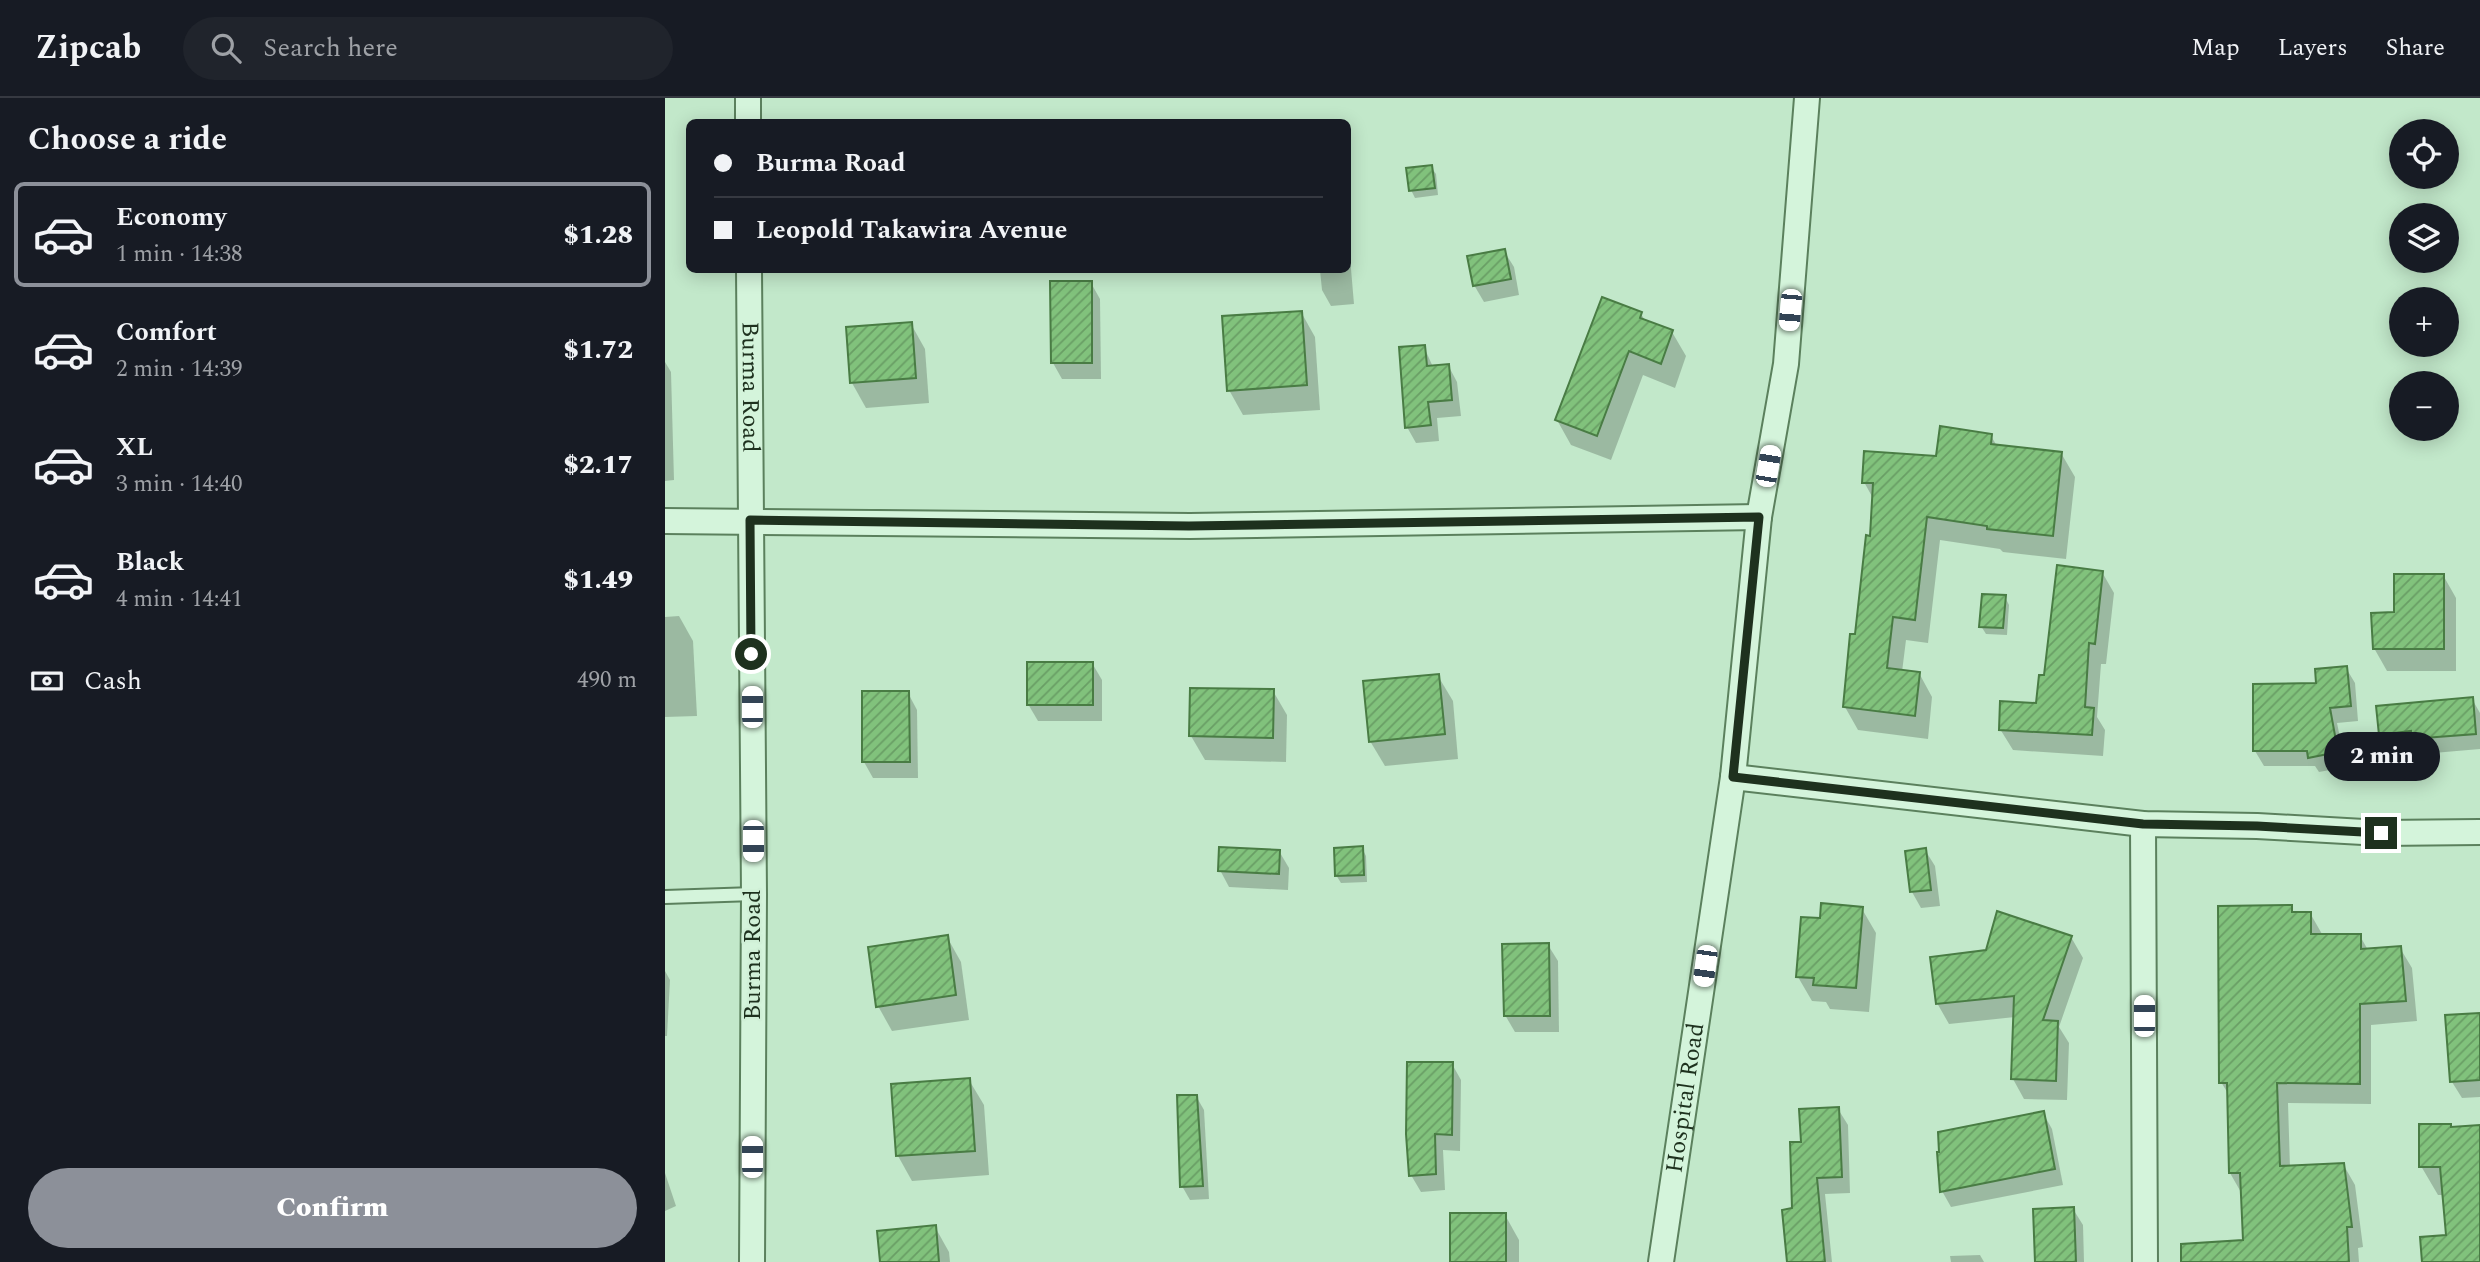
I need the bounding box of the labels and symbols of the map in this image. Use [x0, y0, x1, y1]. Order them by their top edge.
car [1778, 288, 1803, 332]
street label: Burma Road [731, 321, 768, 453]
car [1755, 443, 1782, 489]
route start [735, 638, 767, 670]
car [742, 686, 763, 728]
callout: 2 min [2323, 732, 2439, 780]
route end [2365, 817, 2397, 849]
car [743, 820, 764, 862]
street label: Burma Road [735, 889, 771, 1021]
car [1692, 944, 1719, 988]
car [2134, 995, 2155, 1037]
street label: Hospital Road [1656, 1020, 1714, 1175]
car [742, 1136, 763, 1178]

